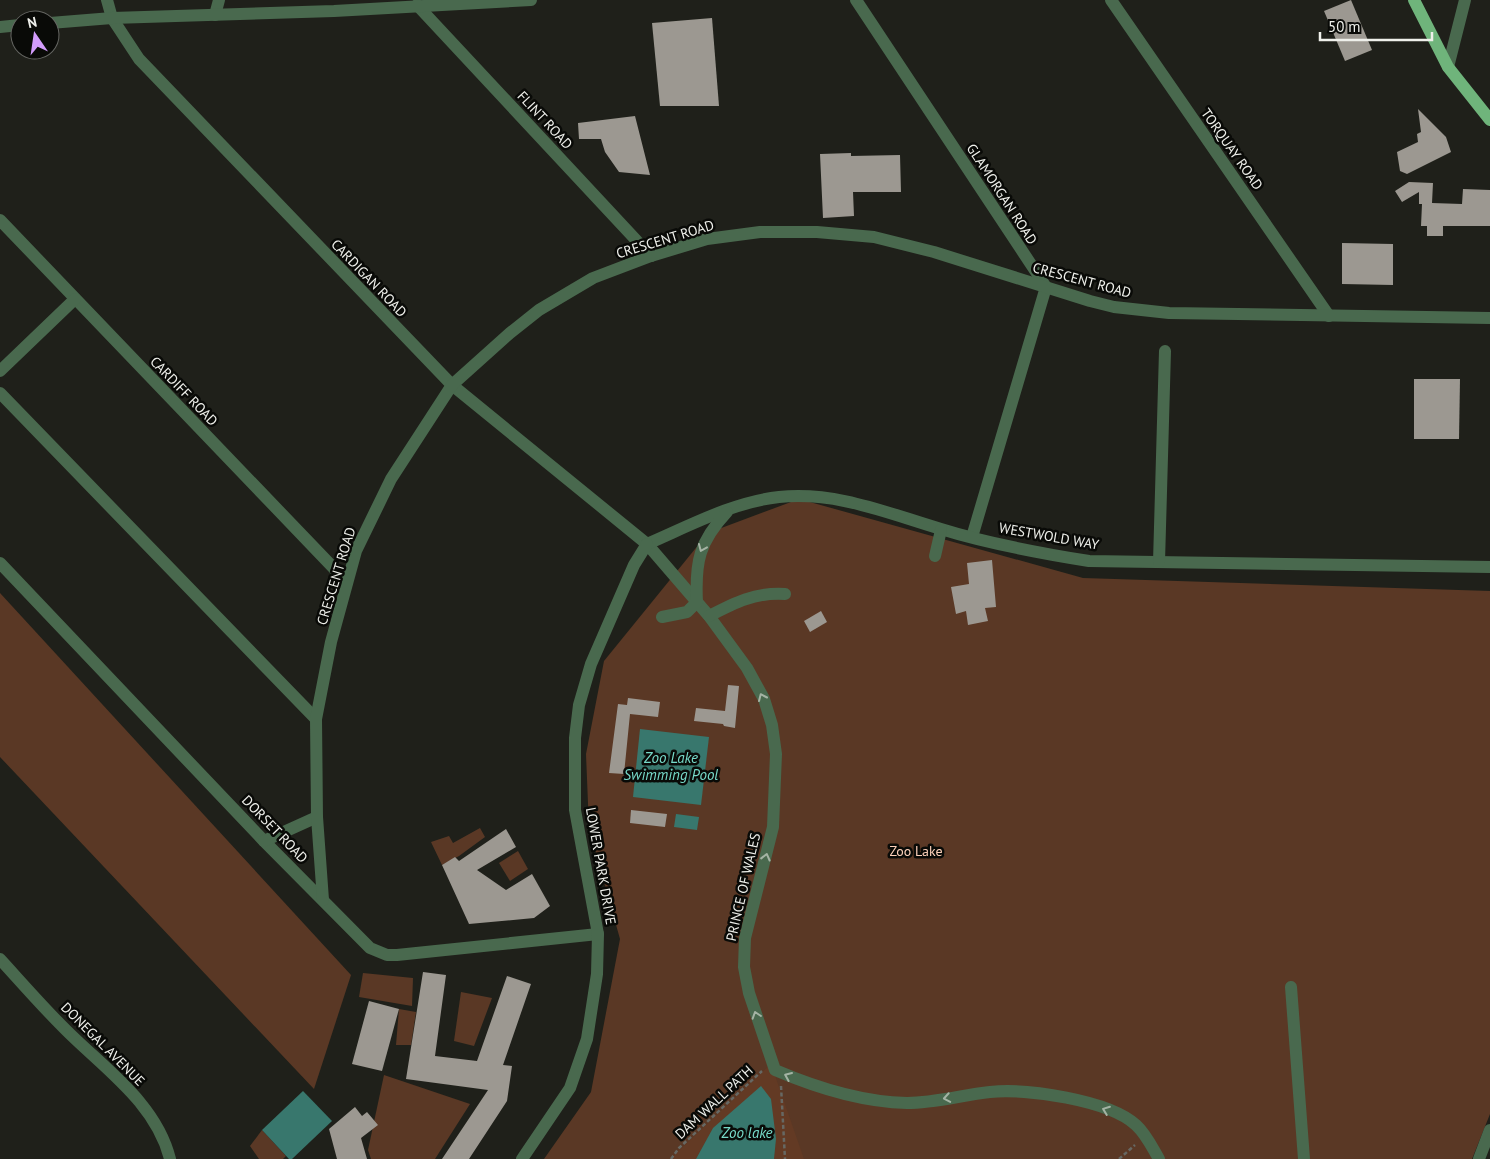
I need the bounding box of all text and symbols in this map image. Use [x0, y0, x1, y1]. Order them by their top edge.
north arrow [10, 10, 60, 60]
scale bar [1320, 10, 1432, 42]
text: N [26, 13, 39, 32]
text: 50 m [1328, 17, 1361, 36]
street label: FLINT ROAD [513, 87, 577, 153]
street label: TORQUAY ROAD [1197, 105, 1267, 193]
street label: GLAMORGAN ROAD [963, 140, 1041, 248]
street label: CRESCENT ROAD [614, 216, 716, 262]
street label: CARDIGAN ROAD [327, 235, 411, 321]
street label: CRESCENT ROAD [1031, 258, 1133, 302]
street label: CARDIFF ROAD [146, 352, 222, 430]
street label: WESTWOLD WAY [998, 518, 1101, 554]
street label: CRESCENT ROAD [313, 525, 359, 627]
one-way arrow [698, 543, 709, 552]
one-way arrow [758, 693, 769, 702]
water label: Zoo Lake Swimming Pool [624, 748, 718, 784]
street label: DORSET ROAD [238, 791, 312, 867]
street label: LOWER PARK DRIVE [582, 806, 620, 926]
street label: PRINCE OF WALES [722, 831, 764, 943]
park label: Zoo Lake [889, 842, 943, 860]
one-way arrow [760, 852, 771, 861]
street label: DONEGAL AVENUE [57, 998, 149, 1090]
one-way arrow [752, 1011, 762, 1020]
street label: DAM WALL PATH [671, 1061, 757, 1143]
one-way arrow [784, 1071, 793, 1082]
one-way arrow [942, 1093, 951, 1103]
one-way arrow [1103, 1105, 1111, 1115]
water label: Zoo lake [720, 1123, 773, 1142]

